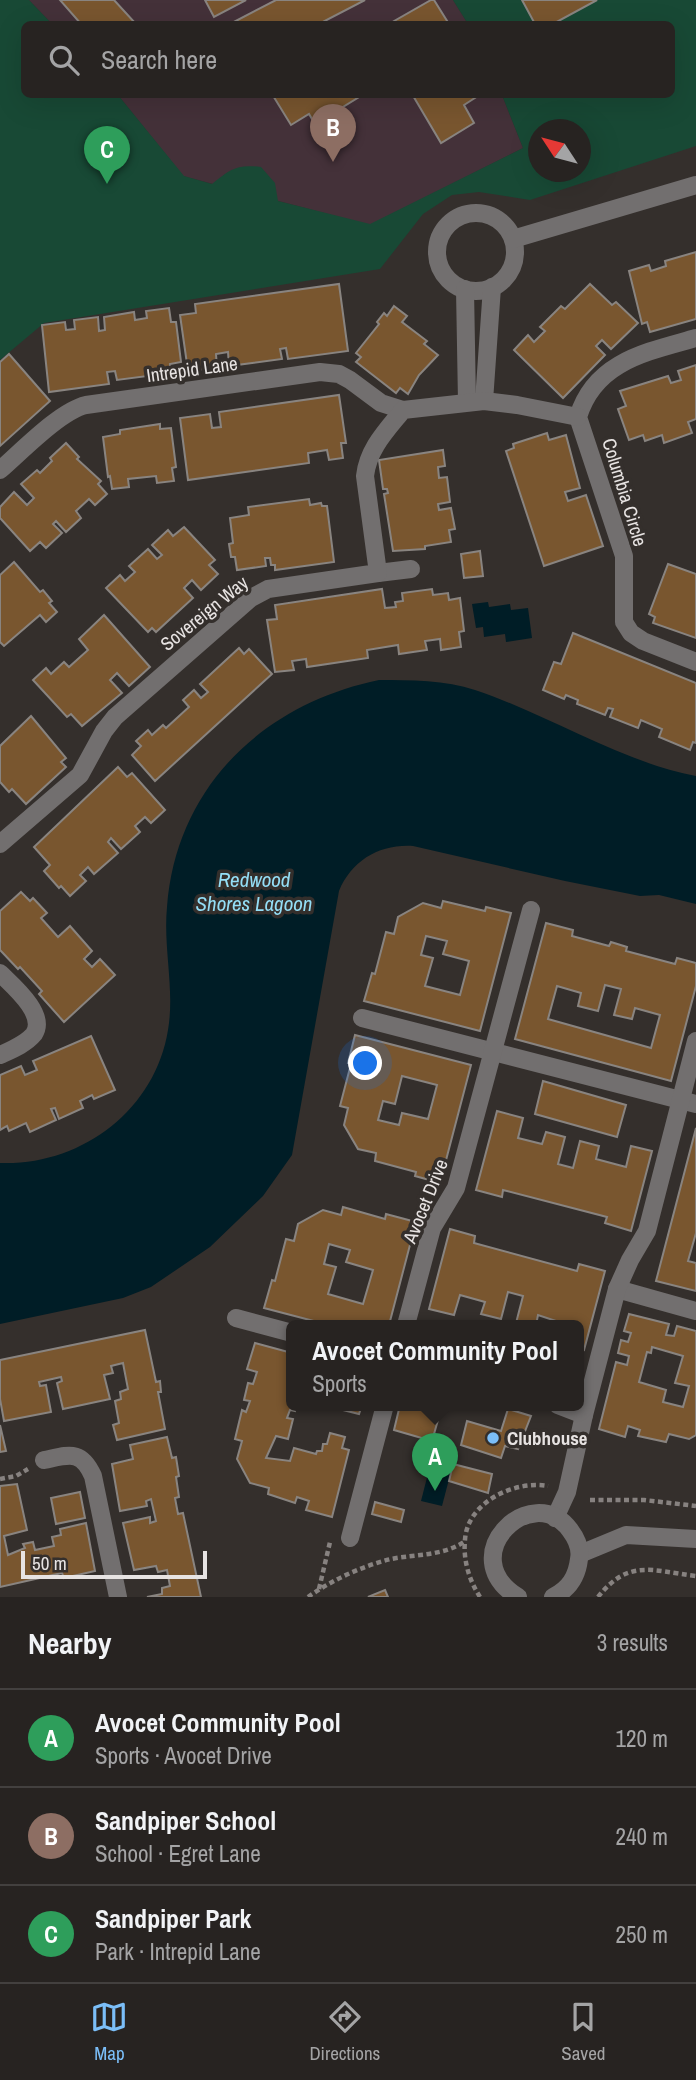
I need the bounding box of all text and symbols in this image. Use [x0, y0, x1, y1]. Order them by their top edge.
search box [21, 21, 675, 98]
icon: search [45, 41, 83, 79]
text: Search here [101, 42, 217, 77]
pin: B [310, 104, 356, 162]
north arrow [528, 119, 591, 182]
pin: C [84, 126, 130, 184]
street label: Intrepid Lane [145, 350, 239, 388]
street label: Columbia Circle [596, 435, 654, 549]
street label: Sovereign Way [155, 569, 254, 656]
water label: Redwood Shores Lagoon [196, 865, 312, 918]
your location [348, 1046, 382, 1080]
street label: Avocet Drive [396, 1155, 454, 1248]
popup [286, 1320, 584, 1411]
text: Avocet Community Pool [312, 1333, 558, 1368]
text: Sports [312, 1368, 367, 1399]
place label: Clubhouse [507, 1425, 588, 1451]
marker: Clubhouse [485, 1430, 501, 1446]
pin: A [412, 1433, 458, 1491]
scale bar [21, 1548, 206, 1580]
text: 50 m [32, 1550, 67, 1576]
text: Nearby [28, 1623, 111, 1663]
text: 3 results [597, 1627, 668, 1658]
text: Avocet Community Pool [95, 1705, 341, 1740]
text: A [44, 1723, 58, 1754]
text: 120 m [616, 1723, 668, 1754]
text: Sports · Avocet Drive [95, 1740, 272, 1771]
text: Sandpiper School [95, 1803, 276, 1838]
text: B [44, 1821, 58, 1852]
text: 240 m [616, 1821, 668, 1852]
text: School · Egret Lane [95, 1838, 261, 1869]
text: Sandpiper Park [95, 1901, 251, 1936]
text: C [44, 1919, 58, 1950]
text: 250 m [616, 1919, 668, 1950]
text: Park · Intrepid Lane [95, 1936, 261, 1967]
tab: Map [90, 1998, 128, 2066]
tab: Directions [309, 1998, 380, 2066]
tab: Saved [561, 1998, 606, 2066]

